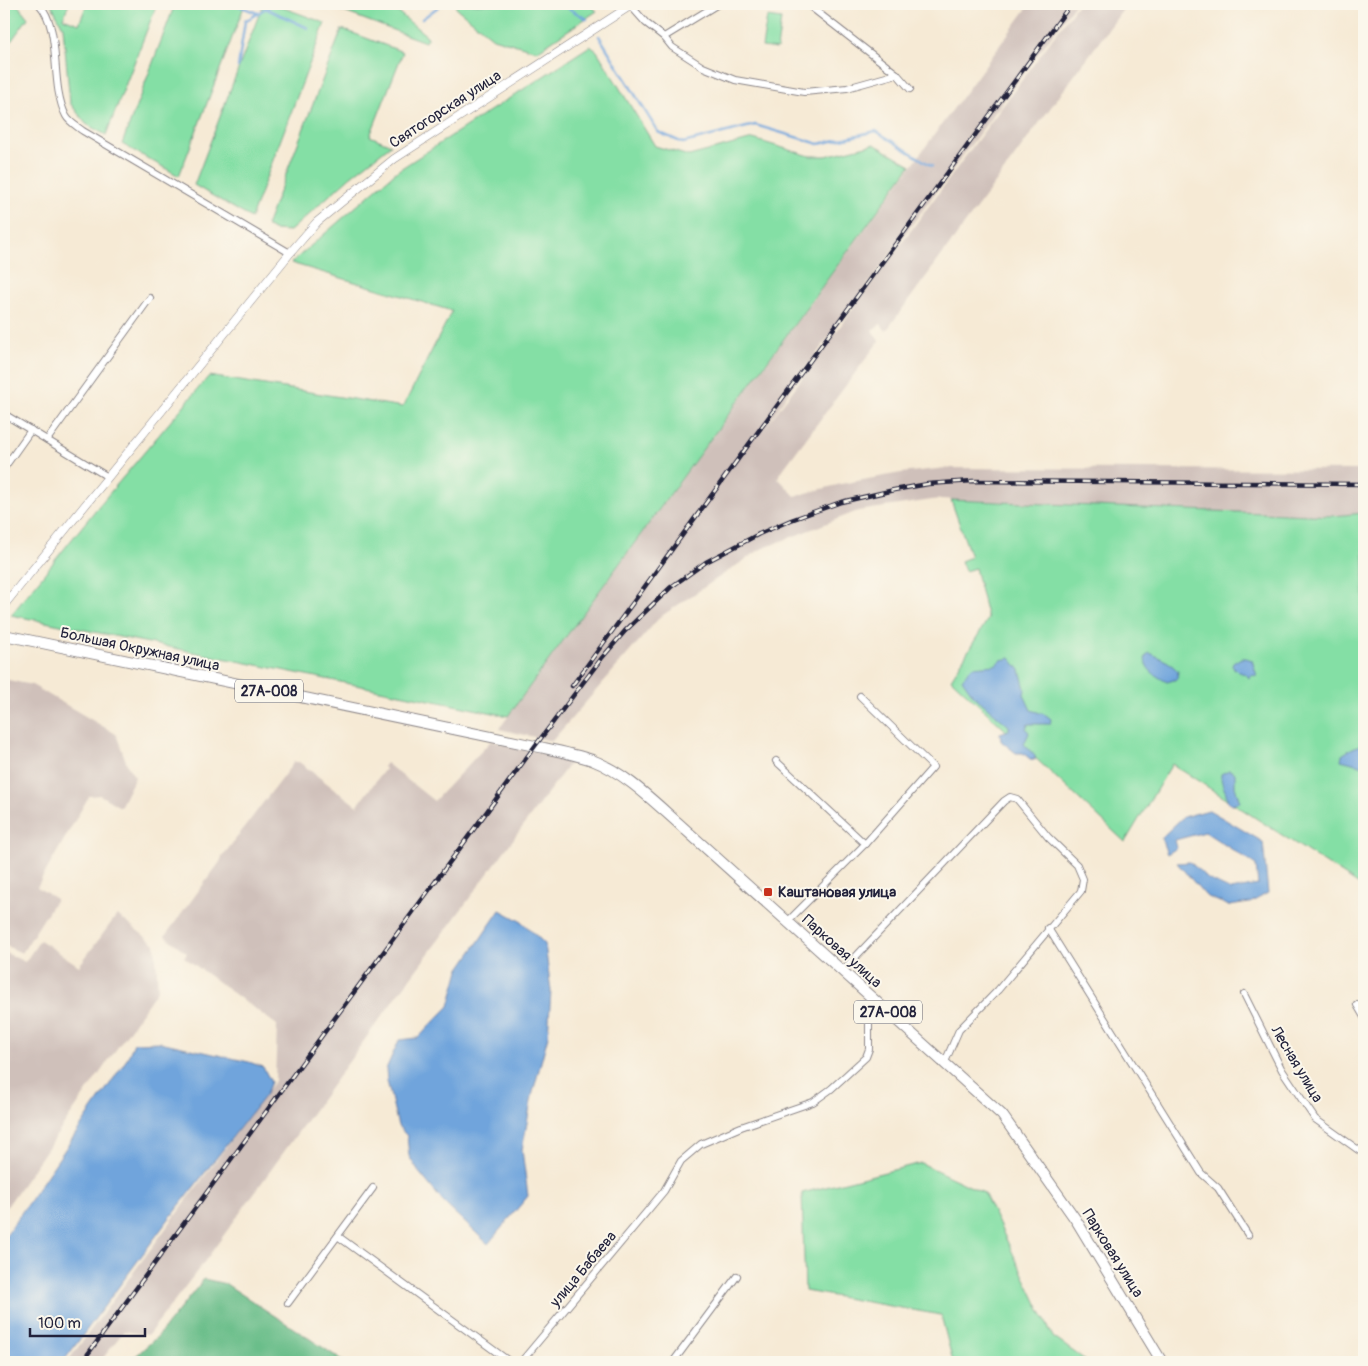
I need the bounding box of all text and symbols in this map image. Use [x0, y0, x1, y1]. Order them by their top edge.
street label: Святогорская улица [386, 66, 505, 153]
street label: Большая Окружная улица [59, 623, 221, 676]
road number: 27А-008 [235, 679, 303, 702]
place label: Каштановая улица [778, 883, 896, 902]
marker: Каштановая улица [762, 886, 774, 898]
street label: Парковая улица [798, 911, 886, 992]
road number: 27А-008 [854, 1000, 922, 1024]
street label: Лесная улица [1266, 1022, 1327, 1106]
street label: Парковая улица [1078, 1205, 1147, 1301]
street label: улица Бабаева [545, 1227, 621, 1312]
scale bar [30, 1306, 145, 1338]
text: 100 m [38, 1314, 81, 1333]

